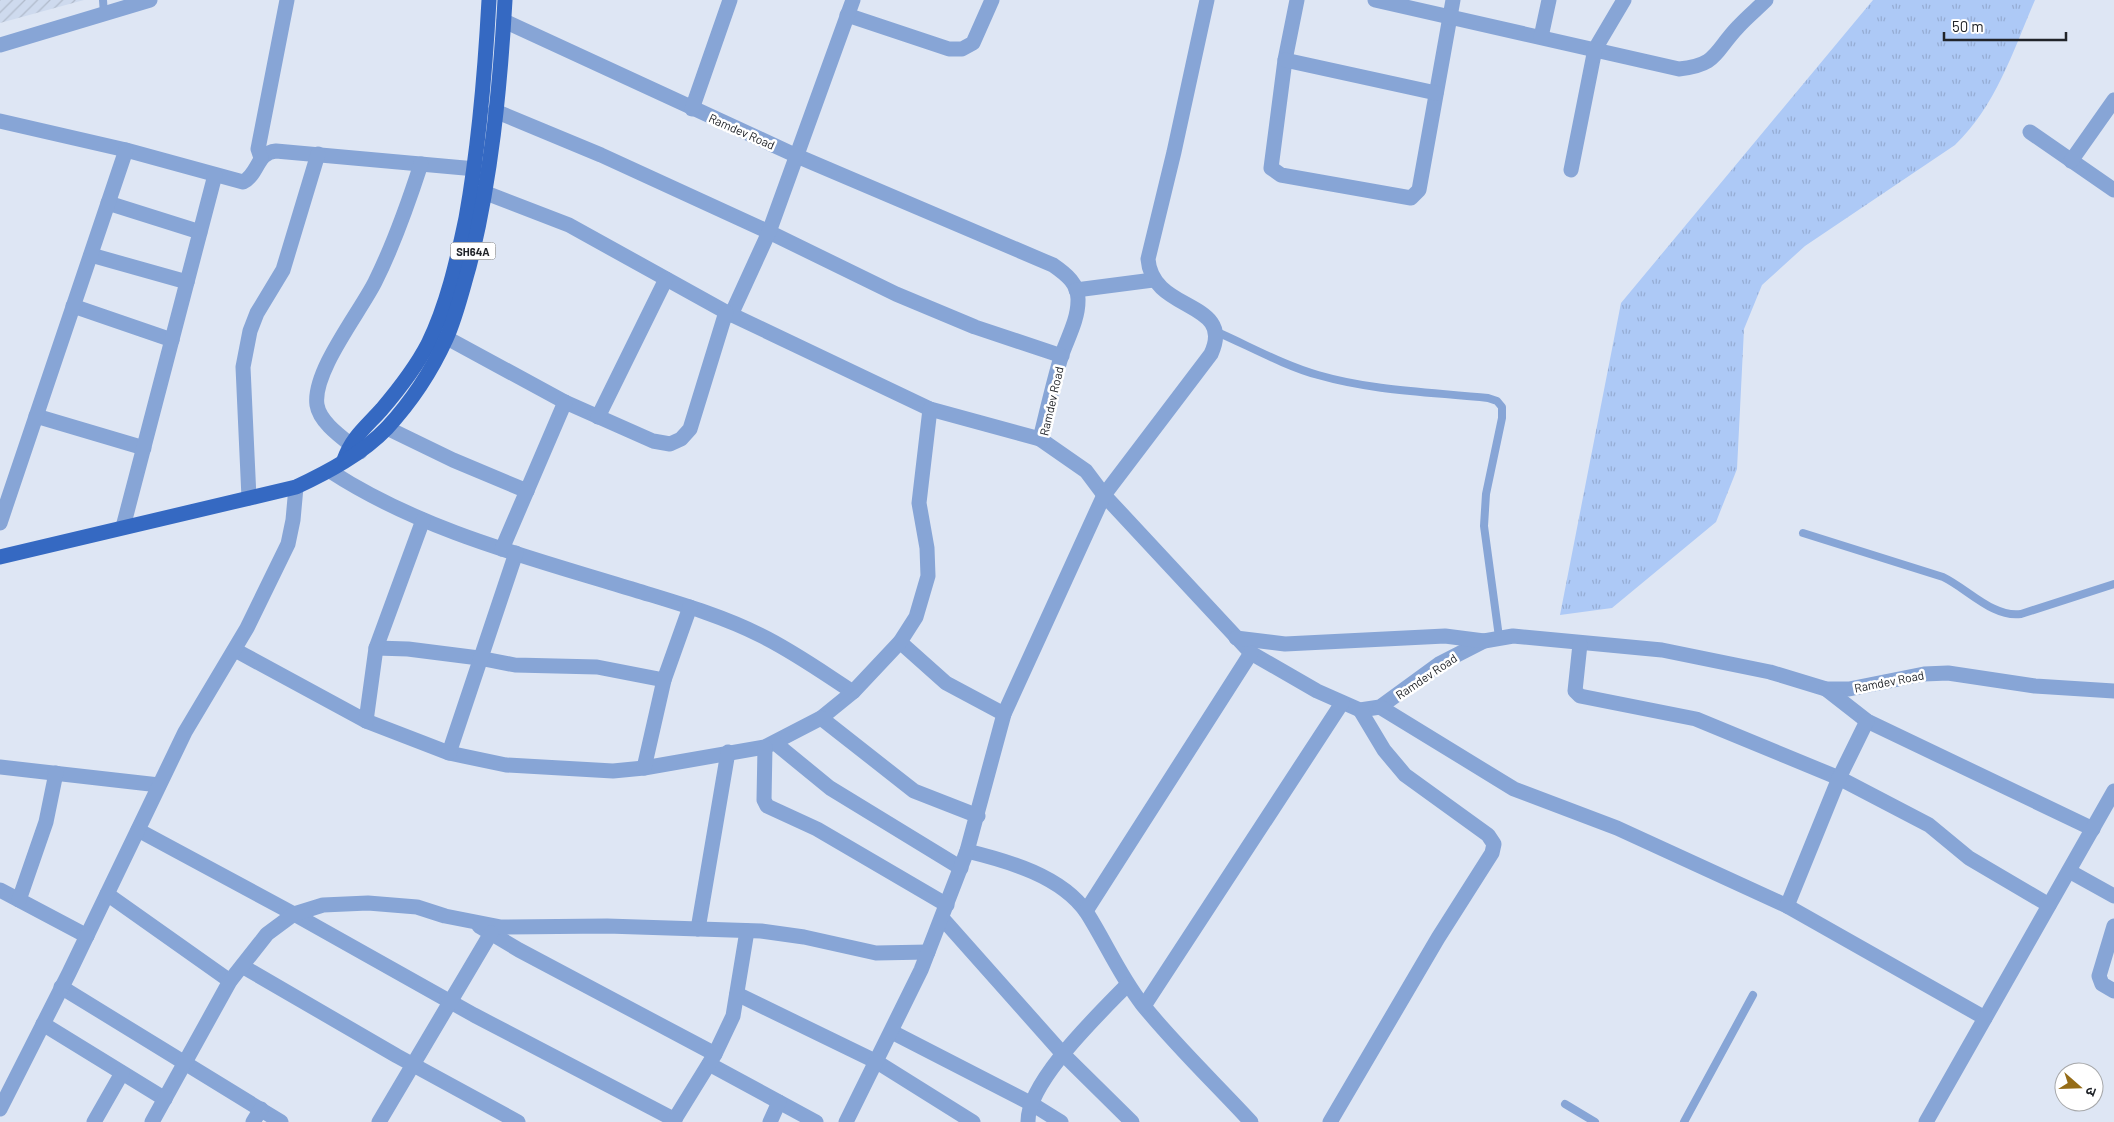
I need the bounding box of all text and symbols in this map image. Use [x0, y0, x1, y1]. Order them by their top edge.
scale bar [1944, 10, 2066, 42]
text: 50 m [1952, 17, 1984, 35]
street label: Ramdev Road [707, 110, 777, 152]
road number: SH64A [450, 242, 496, 260]
street label: Ramdev Road [1036, 365, 1066, 437]
street label: Ramdev Road [1393, 650, 1459, 702]
street label: Ramdev Road [1853, 667, 1925, 695]
north arrow [2054, 1062, 2104, 1112]
text: उ [2082, 1085, 2101, 1099]

